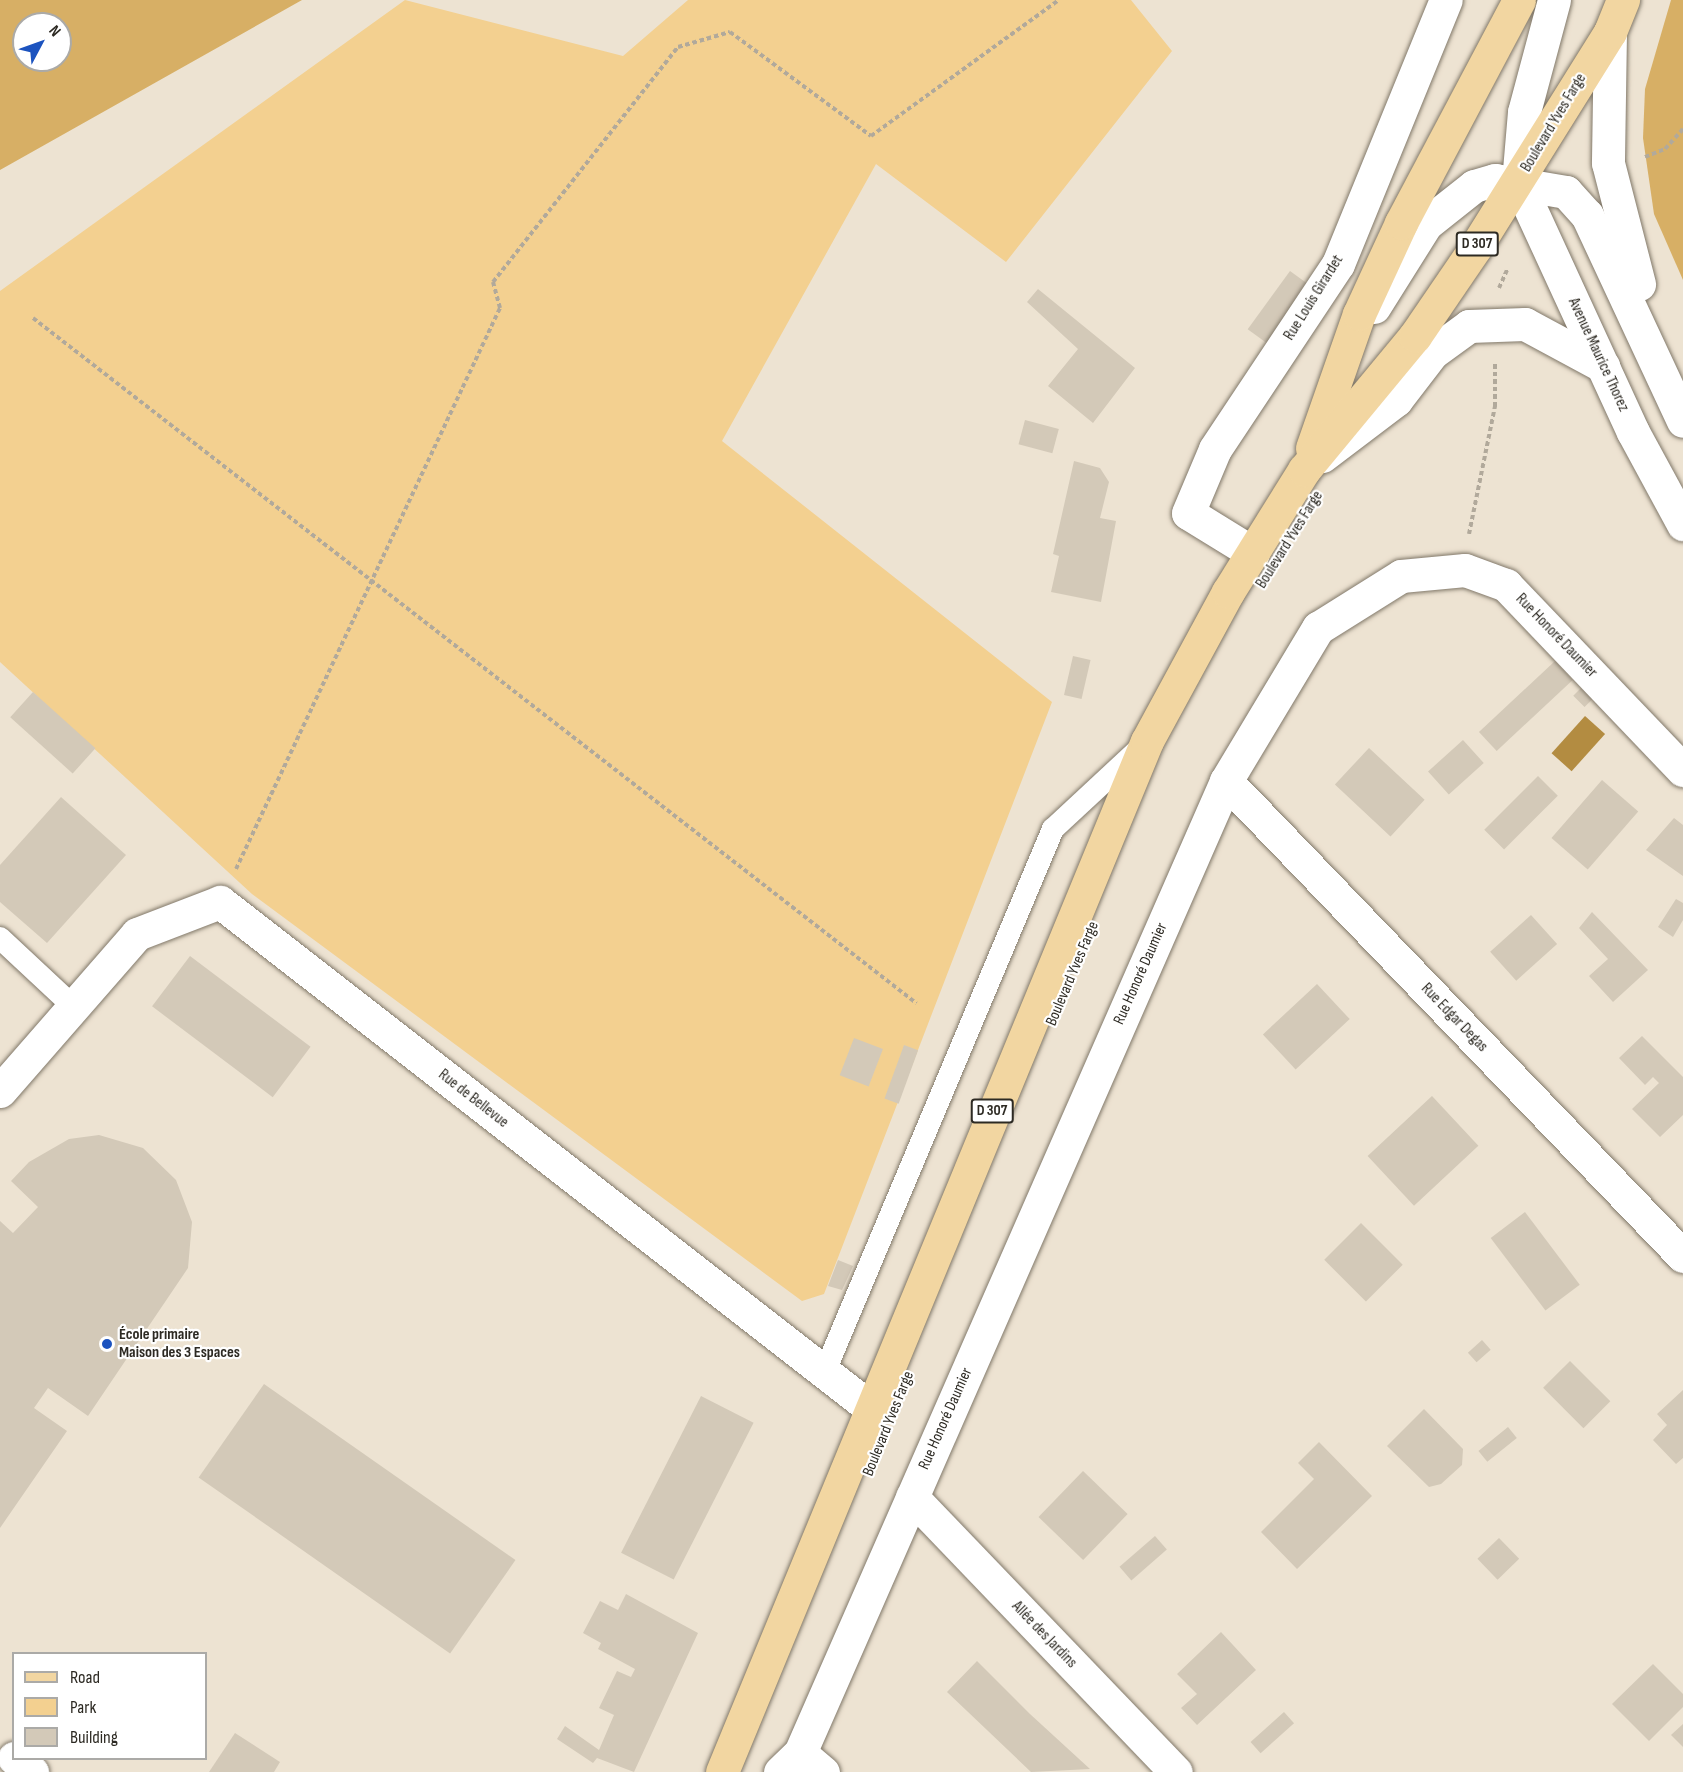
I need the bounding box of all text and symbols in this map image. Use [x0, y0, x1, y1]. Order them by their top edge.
north arrow [12, 12, 72, 72]
text: N [44, 22, 64, 41]
street label: Boulevard Yves Farge [1517, 70, 1591, 176]
road number: D 307 [1454, 232, 1500, 256]
street label: Rue Louis Girardet [1280, 252, 1348, 344]
street label: Avenue Maurice Thorez [1563, 295, 1633, 415]
street label: Boulevard Yves Farge [1252, 488, 1328, 592]
street label: Rue Honoré Daumier [1511, 590, 1601, 682]
street label: Boulevard Yves Farge [1042, 919, 1104, 1029]
street label: Rue Honoré Daumier [1110, 920, 1172, 1028]
street label: Rue Edgar Degas [1417, 980, 1491, 1056]
street label: Rue de Bellevue [434, 1066, 512, 1132]
road number: D 307 [970, 1099, 1014, 1123]
place label: École primaire Maison des 3 Espaces [119, 1325, 240, 1363]
marker: École primaire Maison des 3 Espaces [100, 1337, 114, 1351]
street label: Rue Honoré Daumier [915, 1365, 977, 1473]
street label: Boulevard Yves Farge [859, 1369, 919, 1479]
street label: Allée des Jardins [1007, 1597, 1081, 1673]
legend [12, 1652, 207, 1760]
text: Road [70, 1667, 100, 1688]
text: Park [70, 1697, 96, 1718]
text: Building [70, 1727, 118, 1748]

